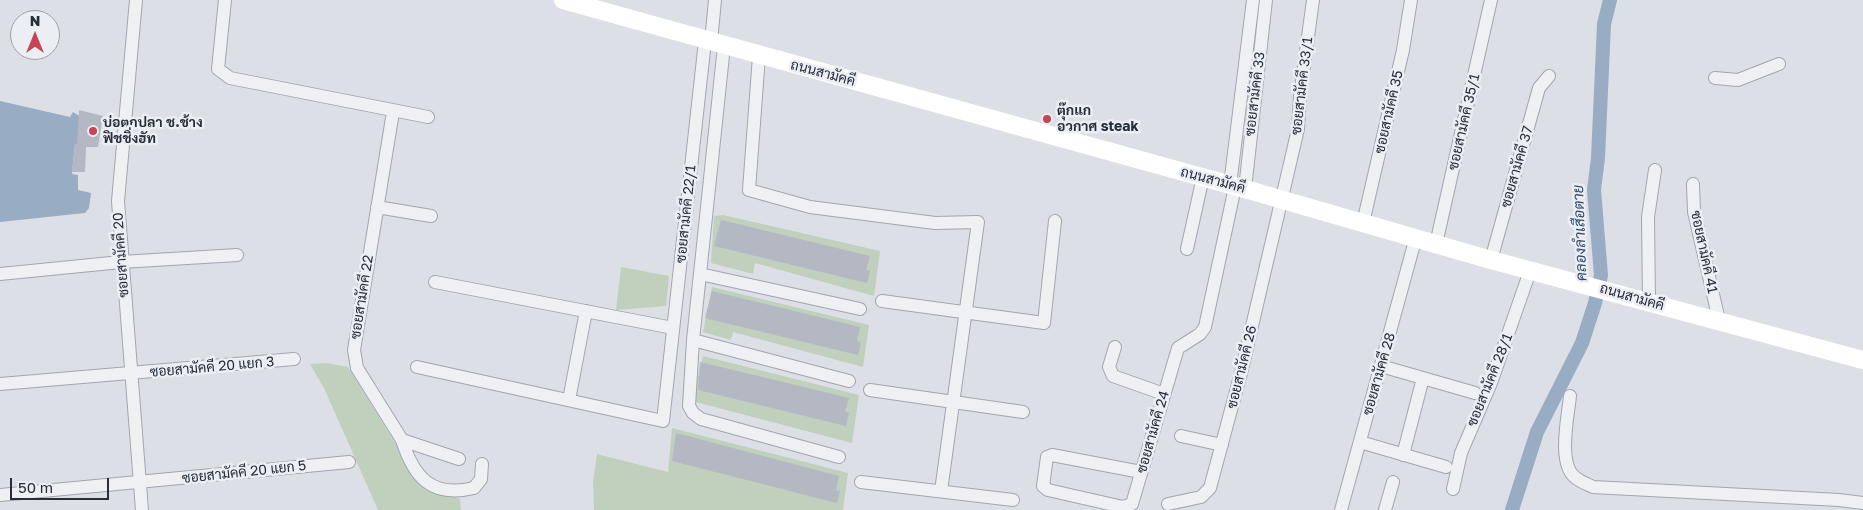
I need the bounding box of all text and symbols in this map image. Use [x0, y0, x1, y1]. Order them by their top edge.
north arrow [10, 10, 60, 60]
text: N [30, 12, 40, 29]
street label: ซอยสามัคคี 33/1 [1288, 36, 1316, 136]
street label: ซอยสามัคคี 33 [1241, 51, 1269, 137]
street label: ถนนสามัคคี [789, 56, 857, 90]
street label: ซอยสามัคคี 35 [1371, 69, 1407, 155]
street label: ซอยสามัคคี 35/1 [1445, 72, 1483, 172]
place label: ตุ๊กแก อวกาศ steak [1057, 103, 1139, 136]
marker: ตุ๊กแก อวกาศ steak [1041, 113, 1053, 125]
place label: บ่อตกปลา ช.ช้าง ฟิชชิ่งฮัท [103, 115, 203, 148]
street label: ซอยสามัคคี 37 [1497, 124, 1537, 210]
marker: บ่อตกปลา ช.ช้าง ฟิชชิ่งฮัท [87, 125, 99, 137]
street label: ถนนสามัคคี [1179, 163, 1247, 197]
street label: ซอยสามัคคี 22/1 [672, 164, 700, 264]
water label: คลองลำเสือตาย [1569, 184, 1591, 282]
street label: ซอยสามัคคี 41 [1687, 209, 1721, 295]
street label: ซอยสามัคคี 20 [110, 212, 132, 298]
street label: ซอยสามัคคี 22 [347, 254, 377, 340]
street label: ถนนสามัคคี [1598, 280, 1666, 314]
street label: ซอยสามัคคี 26 [1224, 324, 1260, 410]
street label: ซอยสามัคคี 28 [1359, 331, 1399, 417]
street label: ซอยสามัคคี 28/1 [1464, 331, 1516, 429]
street label: ซอยสามัคคี 20 แยก 3 [149, 353, 275, 381]
street label: ซอยสามัคคี 24 [1133, 389, 1173, 475]
street label: ซอยสามัคคี 20 แยก 5 [181, 457, 307, 487]
scale bar [12, 468, 111, 500]
text: 50 m [18, 478, 53, 496]

